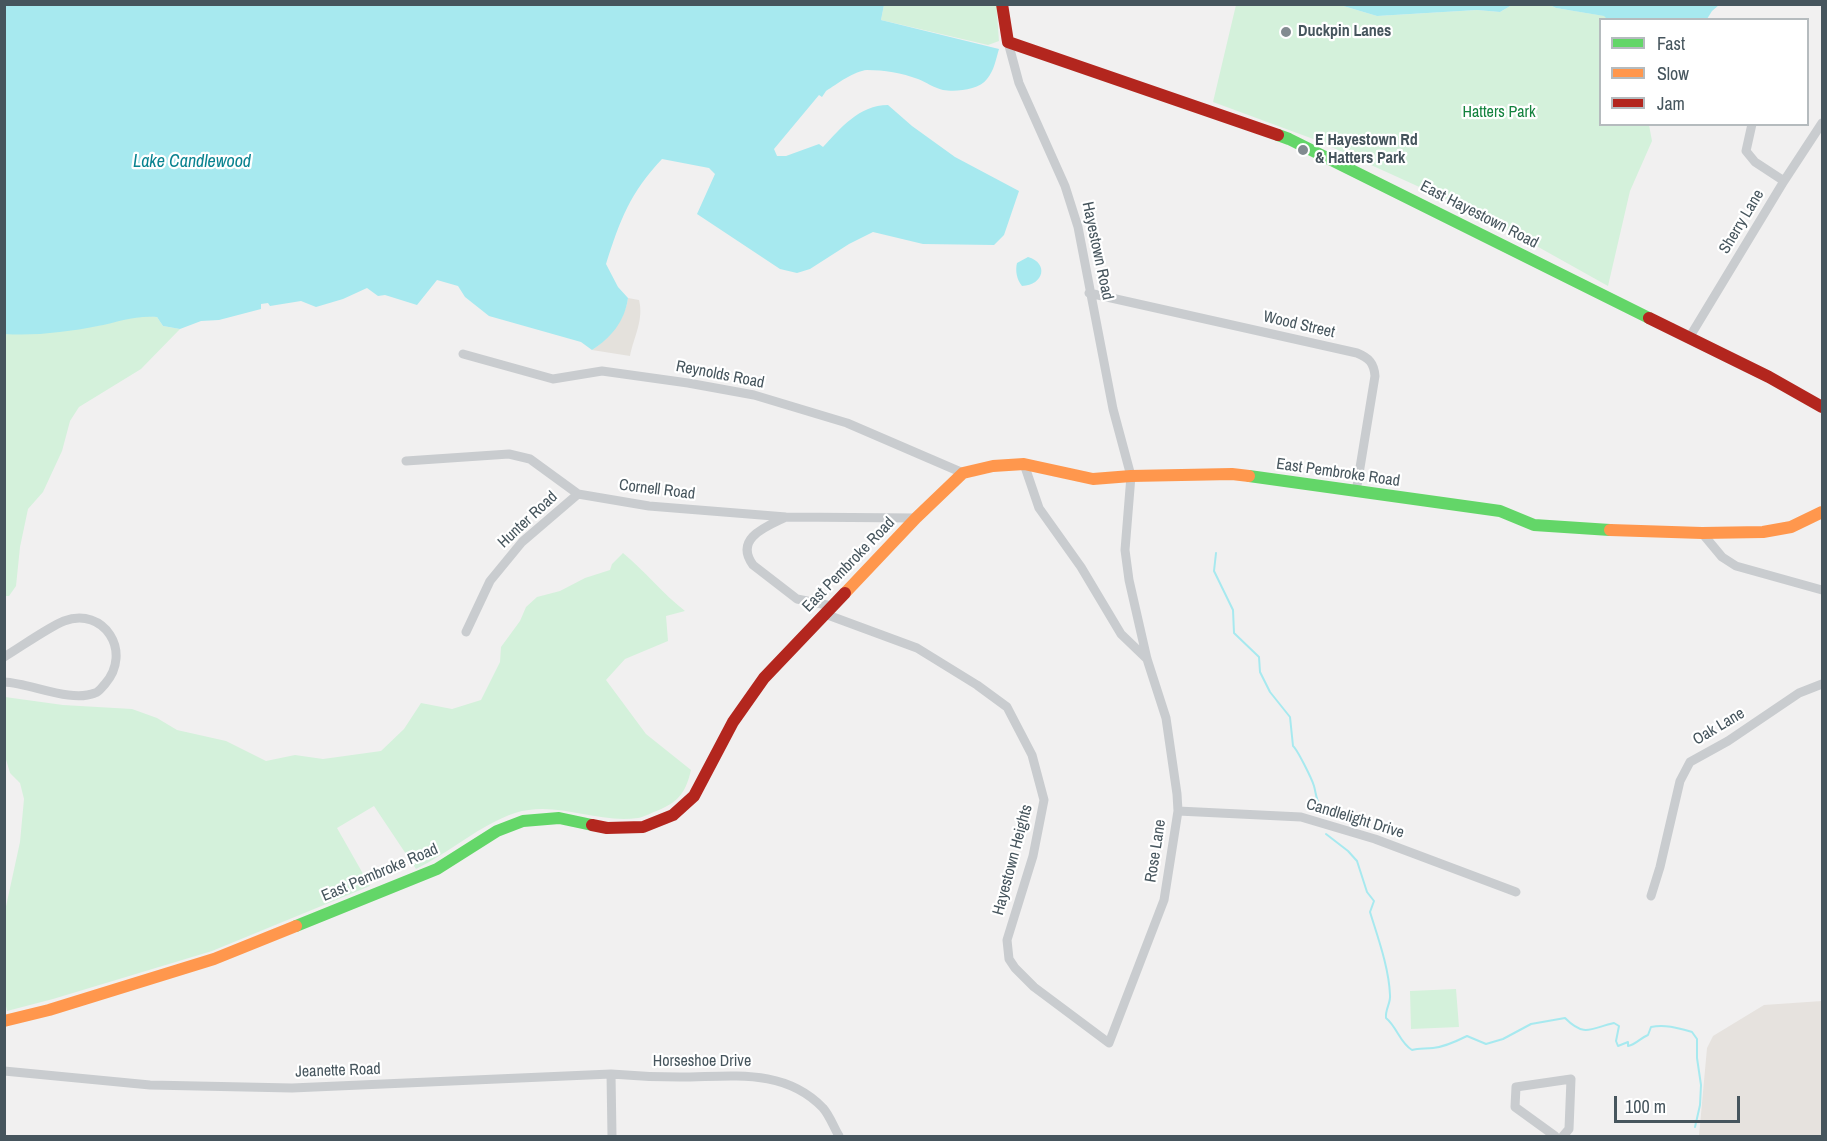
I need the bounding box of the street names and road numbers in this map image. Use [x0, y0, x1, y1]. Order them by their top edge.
street label: East Hayestown Road [1417, 177, 1541, 253]
street label: Sherry Lane [1715, 186, 1769, 258]
street label: Hayestown Road [1077, 200, 1117, 302]
street label: Wood Street [1261, 307, 1337, 343]
street label: Reynolds Road [674, 357, 766, 393]
street label: East Pembroke Road [1275, 455, 1401, 491]
street label: Cornell Road [618, 476, 696, 504]
street label: Hunter Road [494, 488, 562, 552]
street label: East Pembroke Road [799, 513, 899, 617]
street label: Oak Lane [1690, 704, 1748, 750]
street label: Candlelight Drive [1304, 795, 1406, 843]
street label: Hayestown Heights [989, 803, 1037, 917]
street label: Rose Lane [1142, 818, 1170, 884]
street label: East Pembroke Road [319, 840, 441, 906]
street label: Horseshoe Drive [653, 1052, 751, 1072]
street label: Jeanette Road [295, 1060, 381, 1082]

